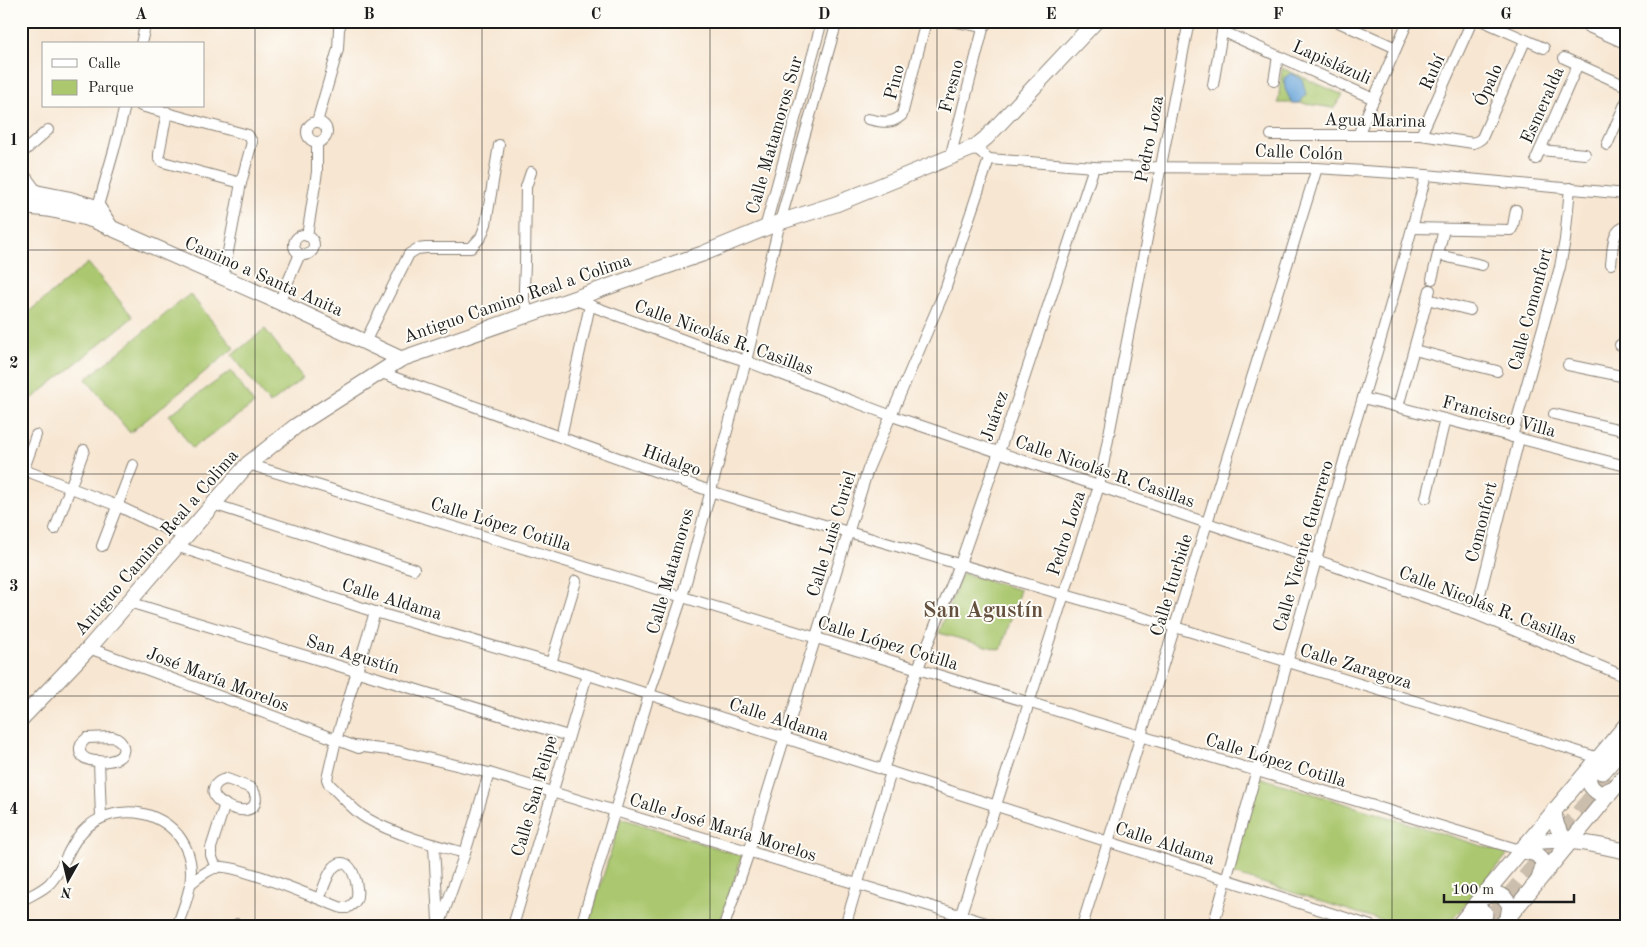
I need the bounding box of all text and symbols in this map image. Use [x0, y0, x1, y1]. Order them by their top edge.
text: A [135, 7, 147, 23]
text: B [363, 7, 375, 23]
text: C [591, 7, 601, 23]
text: D [818, 7, 830, 23]
text: E [1045, 7, 1057, 23]
text: F [1273, 7, 1284, 23]
text: G [1500, 7, 1512, 23]
street label: Lapislázuli [1290, 38, 1374, 88]
legend [42, 42, 205, 108]
street label: Rubí [1417, 52, 1449, 93]
street label: Calle Matamoros Sur [744, 54, 806, 216]
text: Calle [88, 57, 121, 72]
street label: Fresno [937, 58, 967, 115]
street label: Ópalo [1467, 59, 1506, 109]
street label: Pino [882, 63, 908, 102]
street label: Esmeralda [1518, 64, 1568, 147]
text: Parque [88, 81, 134, 96]
street label: Pedro Loza [1133, 94, 1167, 184]
street label: Agua Marina [1324, 111, 1426, 131]
text: 1 [9, 133, 19, 149]
street label: Calle Colón [1254, 142, 1344, 164]
street label: Camino a Santa Anita [182, 234, 346, 320]
street label: Calle Comonfort [1506, 246, 1556, 373]
street label: Antiguo Camino Real a Colima [401, 251, 634, 346]
street label: Calle Nicolás R. Casillas [632, 297, 816, 379]
text: 2 [9, 356, 19, 372]
street label: Juárez [978, 389, 1012, 444]
street label: Francisco Villa [1440, 393, 1558, 441]
street label: Calle Nicolás R. Casillas [1012, 433, 1197, 511]
street label: Hidalgo [640, 442, 703, 480]
street label: Antiguo Camino Real a Colima [71, 446, 242, 639]
street label: Calle Vicente Guerrero [1271, 458, 1337, 634]
street label: Calle Luis Curiel [804, 469, 860, 599]
street label: Comonfort [1463, 480, 1501, 564]
street label: Pedro Loza [1045, 489, 1089, 578]
street label: Calle López Cotilla [428, 495, 573, 555]
street label: Calle Matamoros [644, 506, 698, 636]
street label: Calle Iturbide [1148, 532, 1196, 639]
street label: Calle Nicolás R. Casillas [1396, 564, 1579, 648]
street label: Calle Aldama [339, 576, 444, 624]
text: 3 [9, 579, 19, 595]
district label: San Agustín [923, 600, 1043, 622]
street label: Calle López Cotilla [815, 614, 960, 674]
street label: San Agustín [304, 632, 402, 678]
street label: Calle Zaragoza [1297, 641, 1414, 693]
street label: José María Morelos [144, 644, 292, 715]
street label: Calle Aldama [726, 695, 831, 745]
street label: Calle López Cotilla [1203, 731, 1348, 791]
street label: Calle San Felipe [509, 734, 561, 859]
street label: Calle José María Morelos [627, 791, 819, 865]
text: 4 [9, 802, 19, 818]
street label: Calle Aldama [1112, 819, 1217, 869]
north arrow [42, 854, 92, 904]
scale bar [1444, 872, 1574, 904]
text: 100 m [1452, 883, 1494, 898]
text: N [60, 884, 73, 900]

